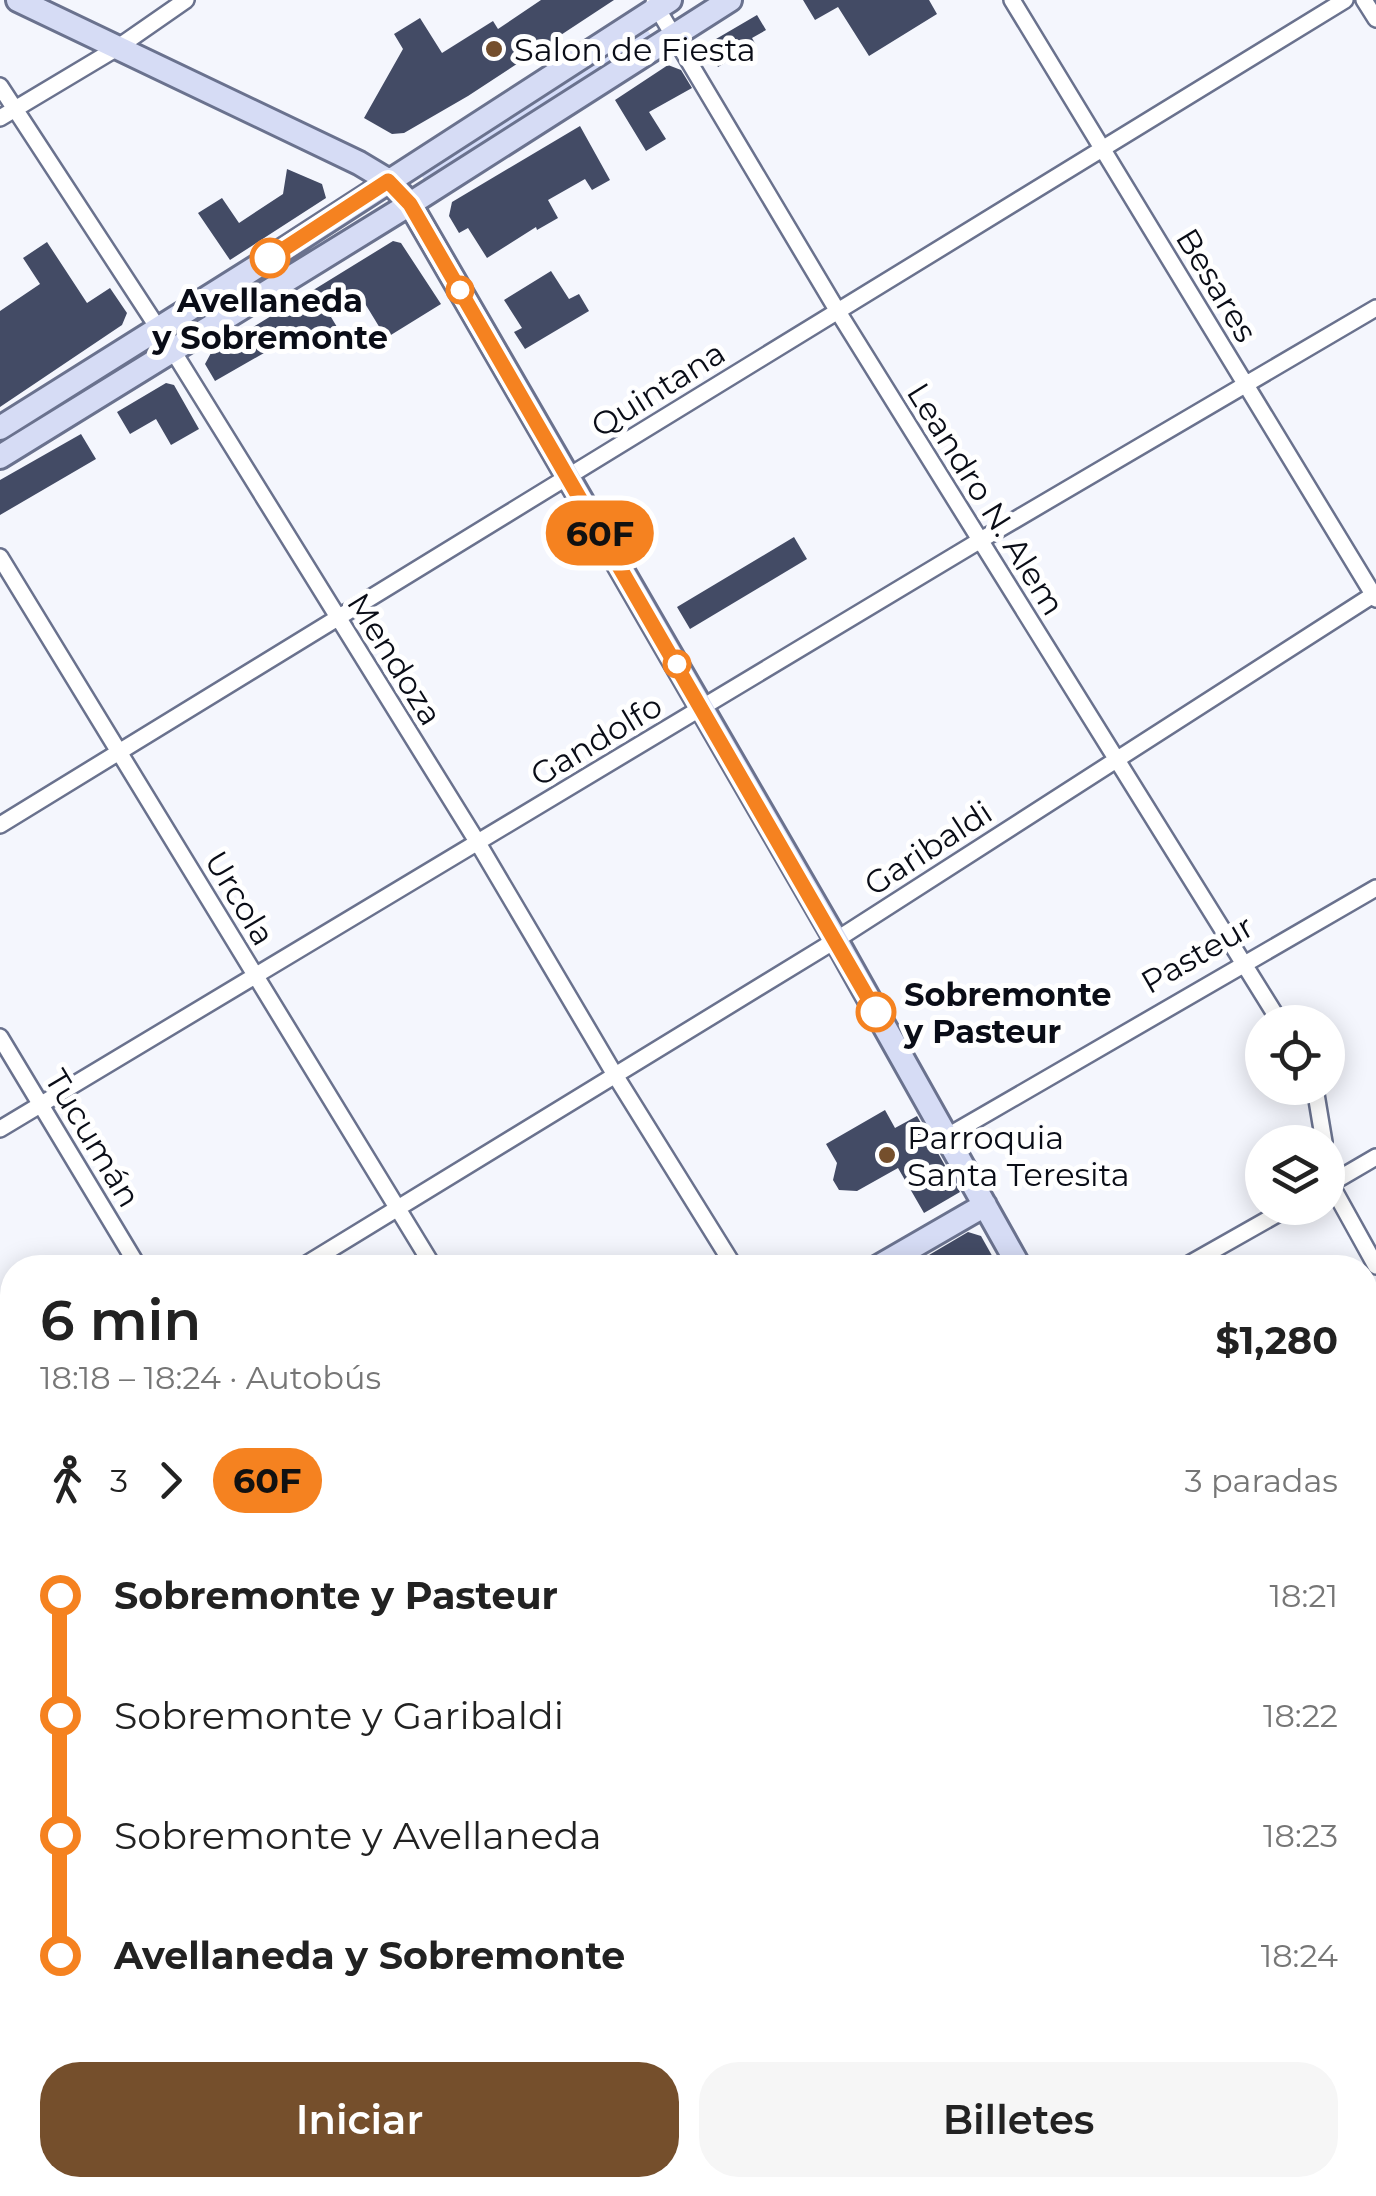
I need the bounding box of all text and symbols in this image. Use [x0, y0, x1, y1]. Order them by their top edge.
place label: Salon de Fiesta [514, 30, 756, 69]
marker: Salon de Fiesta [483, 38, 505, 60]
street label: Besares [1168, 221, 1266, 349]
marker: Avellaneda y Sobremonte [251, 239, 289, 277]
unlabelled marker [447, 277, 473, 303]
place label: Avellaneda y Sobremonte [151, 281, 388, 357]
street label: Quintana [584, 333, 732, 445]
street label: Leandro N. Alem [899, 376, 1073, 622]
line badge: 60F [542, 500, 658, 566]
text: 60F [566, 512, 634, 555]
street label: Mendoza [339, 586, 451, 732]
unlabelled marker [664, 651, 690, 677]
street label: Gandolfo [523, 686, 669, 794]
street label: Garibaldi [857, 792, 999, 904]
street label: Urcola [197, 844, 283, 952]
street label: Pasteur [1134, 906, 1260, 1002]
place label: Sobremonte y Pasteur [903, 975, 1112, 1051]
marker: Sobremonte y Pasteur [857, 993, 895, 1031]
map controls [1245, 1005, 1345, 1225]
button: locate [1245, 1005, 1345, 1105]
street label: Tucumán [37, 1062, 149, 1214]
place label: Parroquia Santa Teresita [907, 1118, 1130, 1194]
button: layers [1245, 1125, 1345, 1225]
marker: Parroquia Santa Teresita [876, 1144, 898, 1166]
text: 6 min [40, 1287, 201, 1354]
text: $1,280 [1216, 1317, 1338, 1364]
text: 18:18 – 18:24 · Autobús [40, 1358, 381, 1397]
icon: walk [40, 1453, 95, 1508]
icon: forward [143, 1453, 198, 1508]
text: 60F [233, 1459, 302, 1502]
text: 3 [110, 1461, 128, 1500]
text: 3 paradas [1184, 1461, 1338, 1500]
text: Sobremonte y Pasteur [114, 1572, 558, 1619]
text: 18:21 [1270, 1576, 1338, 1615]
text: Sobremonte y Garibaldi [114, 1692, 564, 1739]
text: 18:22 [1263, 1696, 1338, 1735]
text: Sobremonte y Avellaneda [114, 1812, 602, 1859]
text: 18:23 [1263, 1816, 1338, 1855]
text: Avellaneda y Sobremonte [114, 1932, 625, 1979]
text: 18:24 [1261, 1936, 1338, 1975]
button: Iniciar [40, 2062, 679, 2177]
button: Billetes [699, 2062, 1338, 2177]

